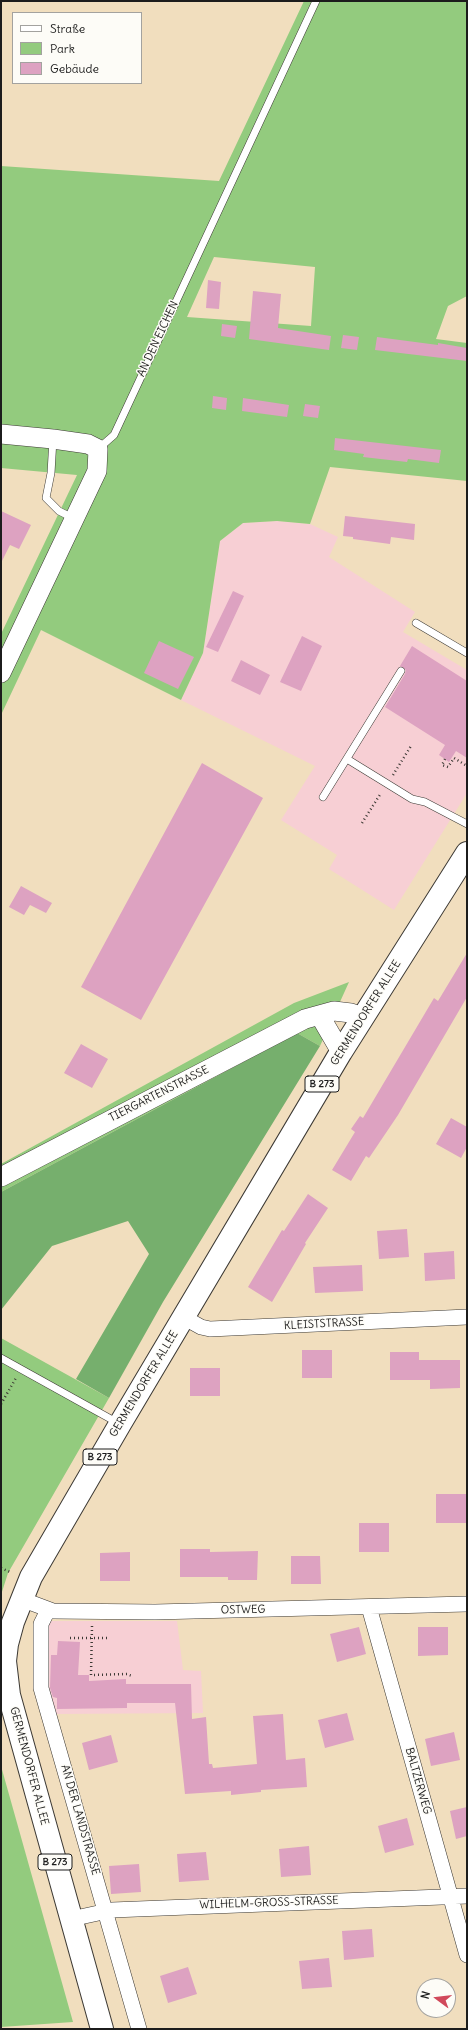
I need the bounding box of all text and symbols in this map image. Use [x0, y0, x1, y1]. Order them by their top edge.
legend [12, 12, 142, 84]
text: Straße [50, 21, 85, 36]
text: Park [50, 41, 75, 56]
text: Gebäude [50, 61, 99, 76]
street label: AN DEN EICHEN [135, 299, 181, 379]
street label: GERMENDORFER ALLEE [328, 958, 404, 1068]
street label: TIERGARTENSTRASSE [107, 1063, 211, 1125]
road number: B 273 [305, 1076, 339, 1092]
street label: KLEISTSTRASSE [283, 1315, 365, 1333]
street label: GERMENDORFER ALLEE [107, 1328, 181, 1440]
road number: B 273 [83, 1449, 117, 1465]
street label: OSTWEG [221, 1603, 265, 1617]
street label: GERMENDORFER ALLEE [7, 1705, 51, 1827]
street label: BALTZERWEG [402, 1746, 434, 1816]
street label: AN DER LANDSTRASSE [58, 1763, 102, 1877]
road number: B 273 [38, 1854, 72, 1870]
street label: WILHELM-GROSS-STRASSE [199, 1894, 339, 1912]
north arrow [416, 1978, 456, 2018]
text: N [418, 1990, 433, 2001]

